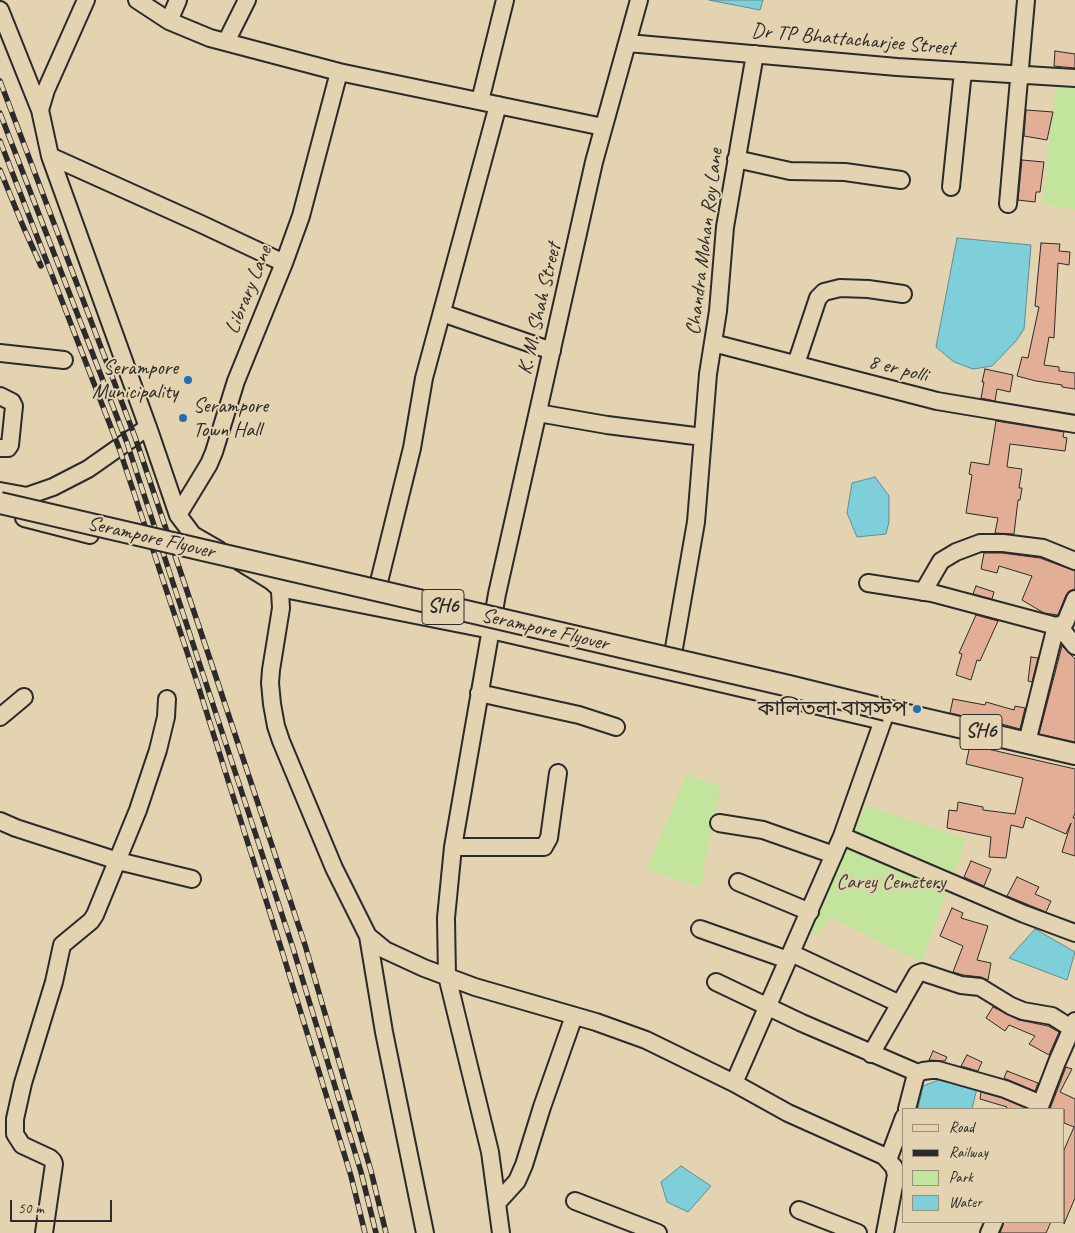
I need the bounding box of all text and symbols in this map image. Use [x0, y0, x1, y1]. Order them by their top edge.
street label: Dr TP Bhattacharjee Street [750, 19, 956, 61]
street label: Chandra Mohan Roy Lane [681, 147, 729, 337]
street label: K. M. Shah Street [513, 241, 567, 377]
street label: Library Lane [220, 242, 278, 338]
street label: 8 er polli [866, 349, 930, 389]
place label: Serampore Municipality [92, 355, 178, 405]
marker: Serampore Municipality [182, 374, 194, 386]
place label: Serampore Town Hall [193, 393, 268, 443]
marker: Serampore Town Hall [177, 412, 189, 424]
street label: Serampore Flyover [85, 511, 217, 565]
road number: SH6 [422, 590, 464, 624]
street label: Serampore Flyover [479, 603, 611, 657]
place label: কালিতলা বাসস্টপ [757, 696, 907, 722]
marker: কালিতলা বাসস্টপ [911, 703, 923, 715]
road number: SH6 [960, 714, 1002, 750]
park label: Carey Cemetery [836, 869, 946, 895]
legend [902, 1108, 1065, 1223]
text: Road [949, 1118, 974, 1137]
text: Railway [949, 1143, 988, 1162]
text: Park [949, 1168, 973, 1187]
scale bar [12, 1190, 115, 1222]
text: Water [949, 1193, 982, 1212]
text: 50 m [18, 1199, 44, 1218]

